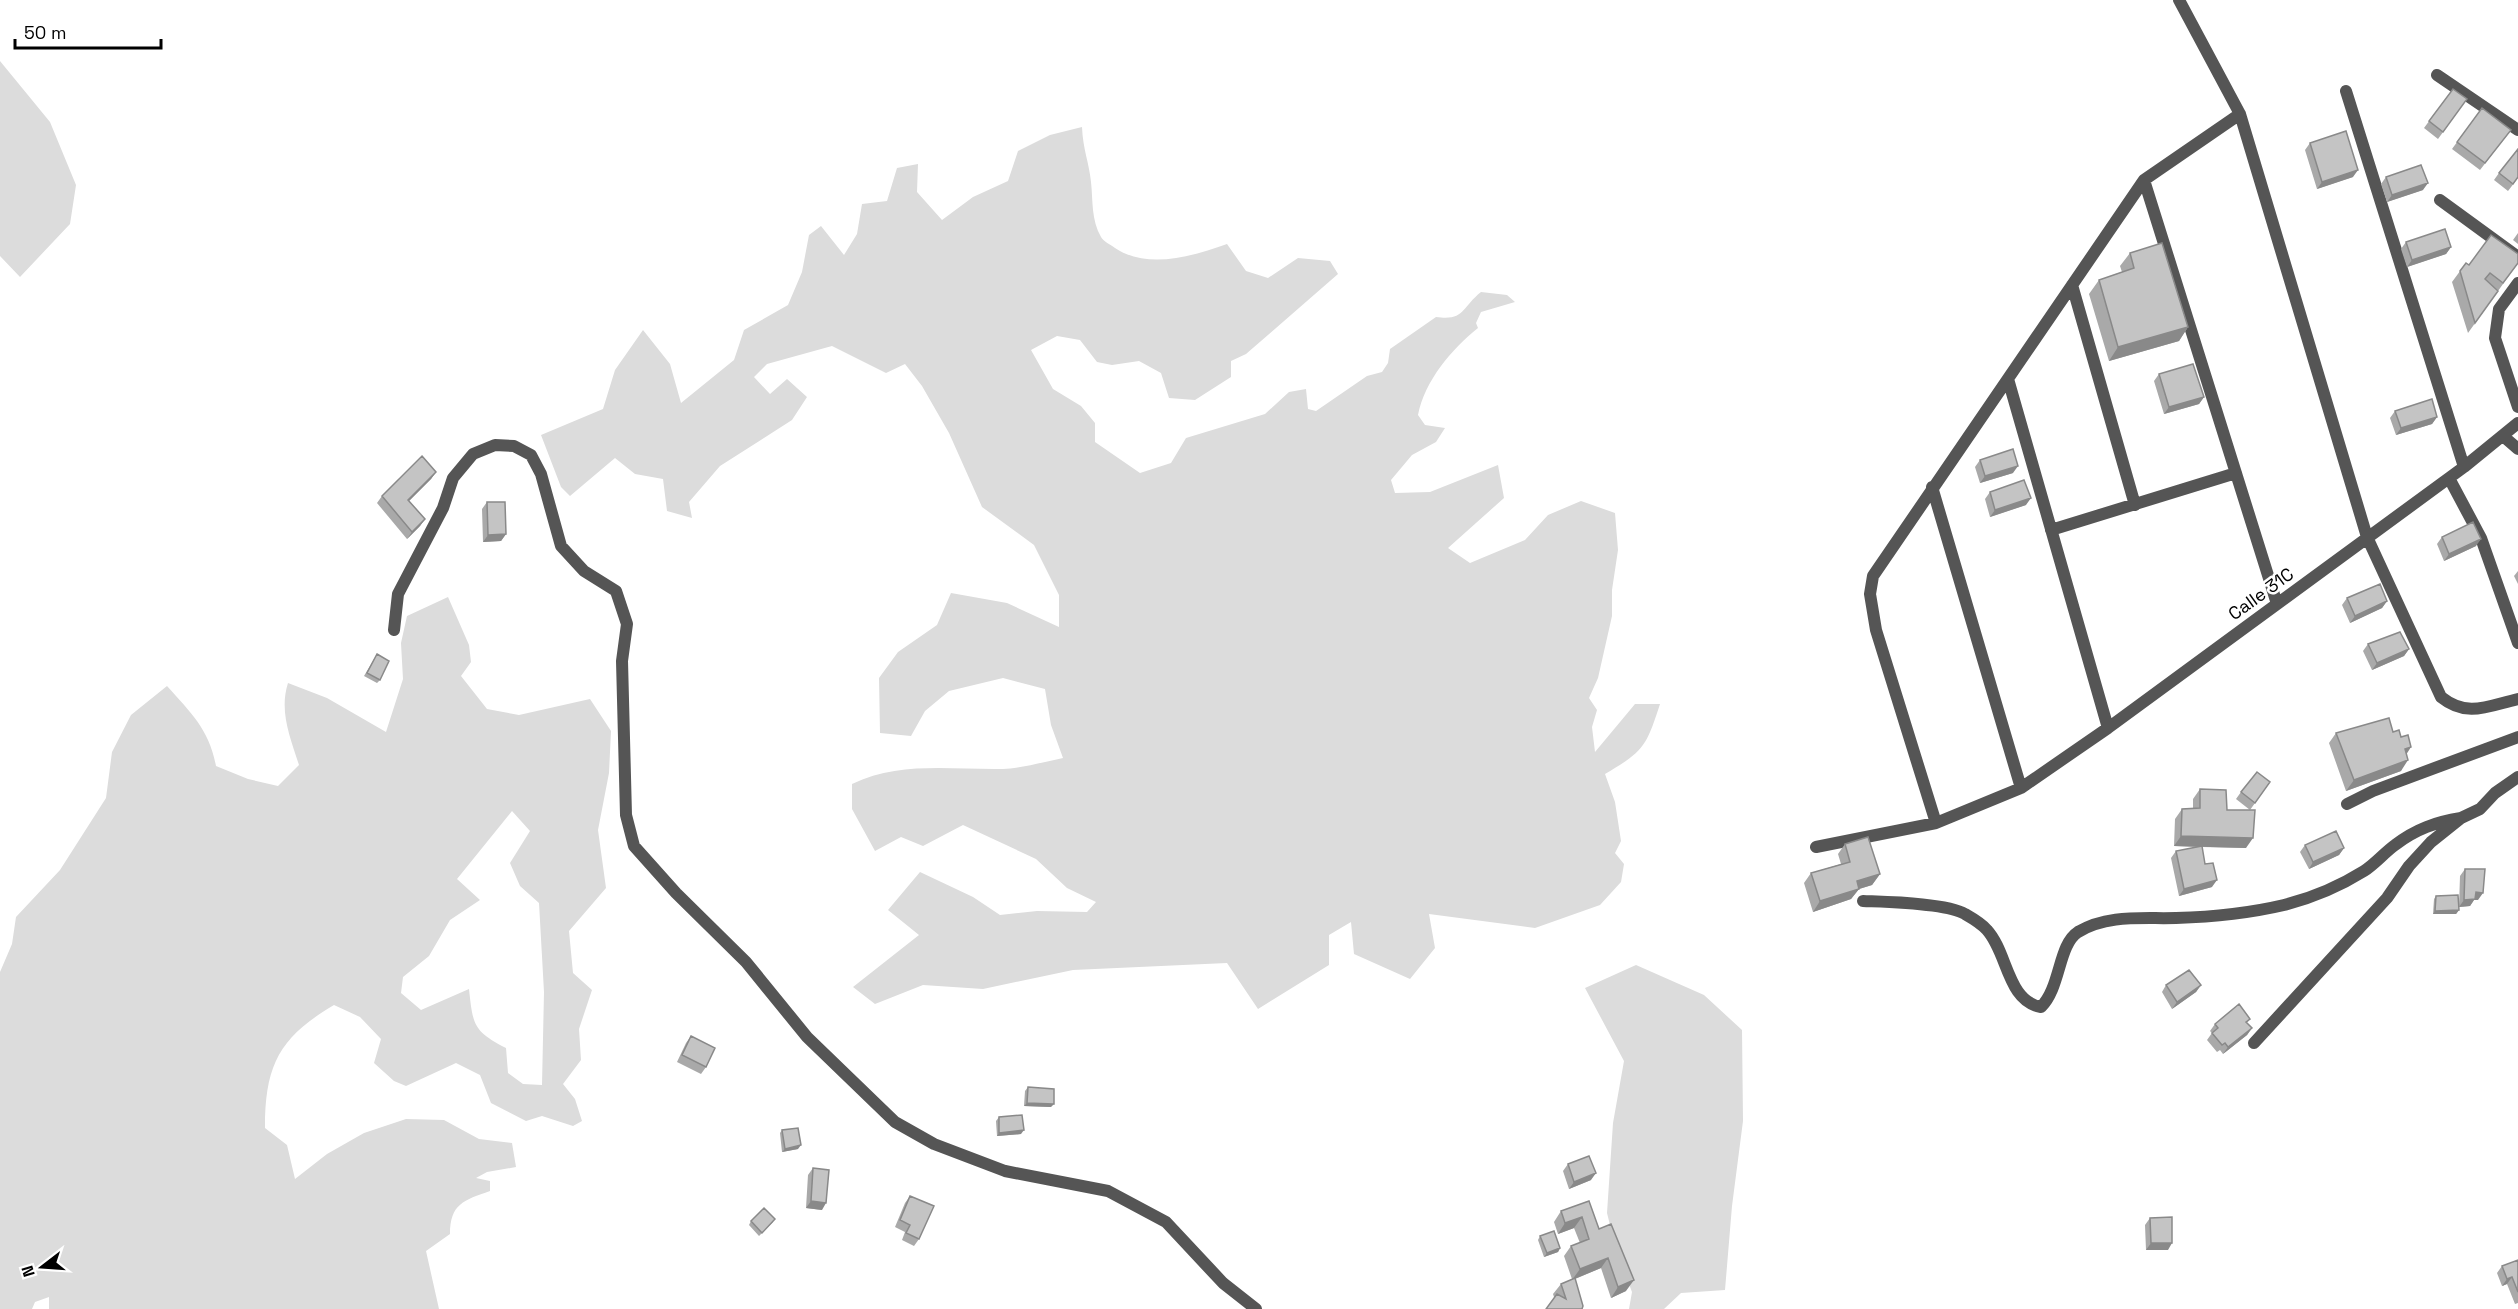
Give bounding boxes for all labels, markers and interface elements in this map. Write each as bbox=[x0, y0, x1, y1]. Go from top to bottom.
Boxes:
scale bar bbox=[15, 12, 160, 50]
text: 50 m bbox=[24, 21, 66, 44]
street label: Calle 31C bbox=[2223, 562, 2298, 625]
north arrow bbox=[12, 1237, 72, 1297]
text: N bbox=[17, 1263, 40, 1279]

